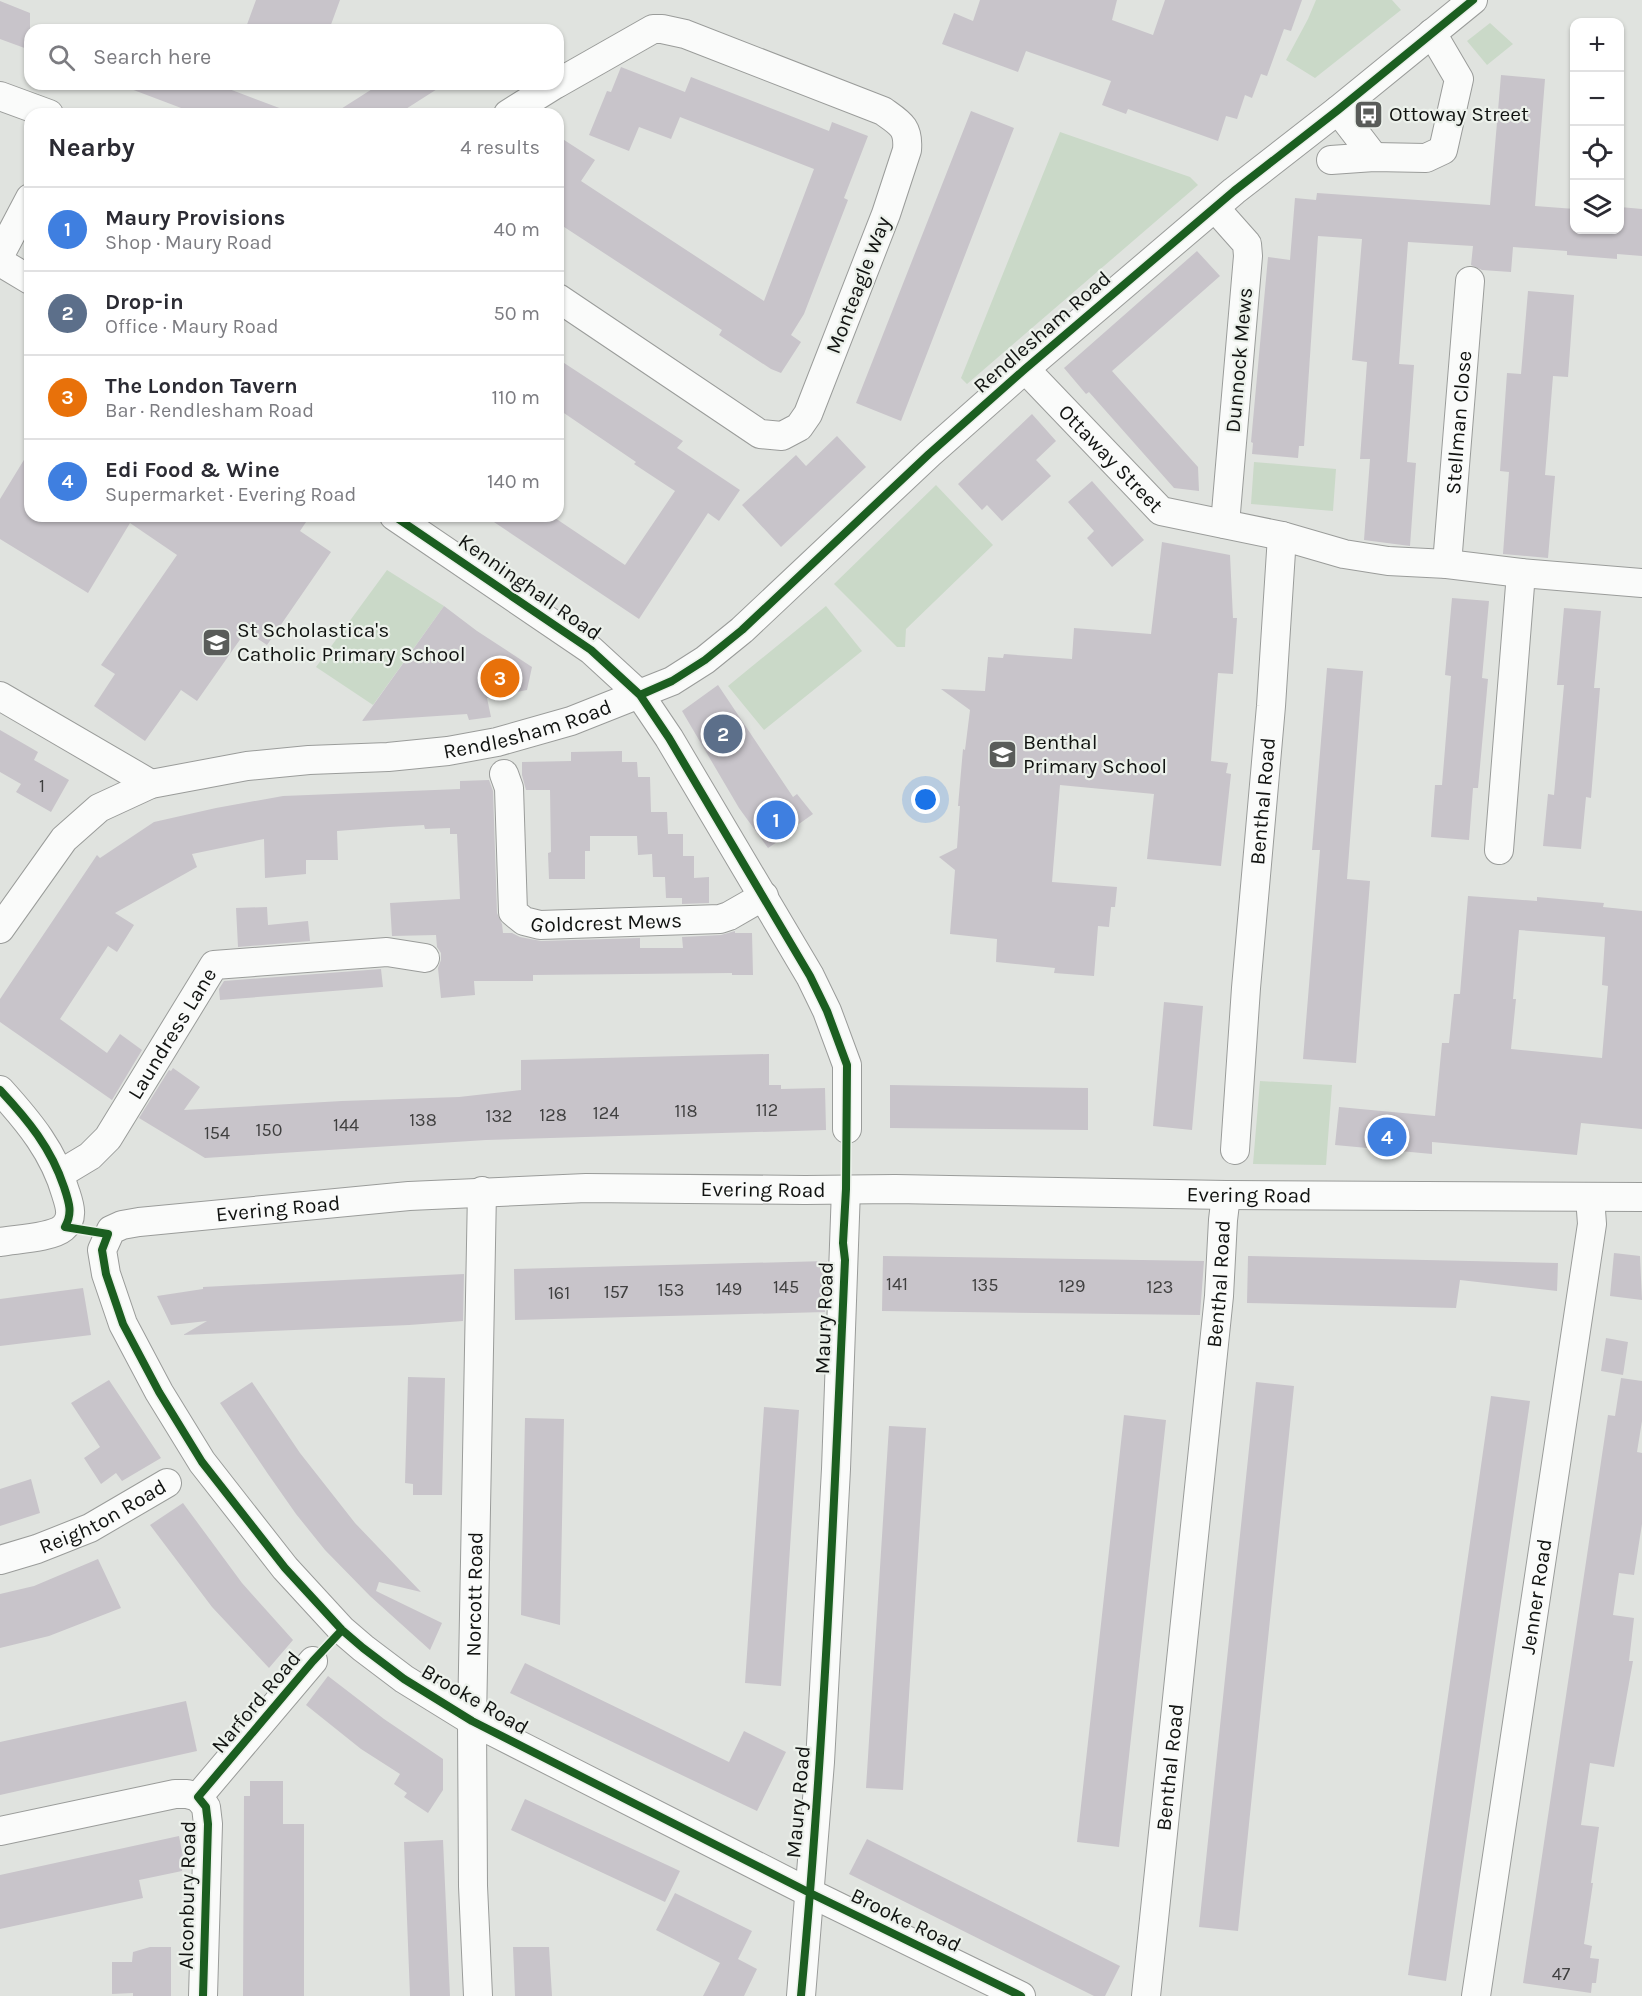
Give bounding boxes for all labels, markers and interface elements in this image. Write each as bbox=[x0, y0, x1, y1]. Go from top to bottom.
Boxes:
map controls bbox=[1570, 18, 1624, 234]
button: + bbox=[1570, 18, 1624, 72]
search box bbox=[24, 24, 564, 90]
icon: search bbox=[45, 41, 78, 74]
text: Search here bbox=[93, 44, 211, 70]
button: − bbox=[1570, 72, 1624, 126]
bus stop icon: Ottoway Street bbox=[1352, 98, 1384, 130]
place label: Ottoway Street bbox=[1389, 102, 1529, 126]
button: locate bbox=[1570, 126, 1624, 180]
text: Nearby bbox=[48, 132, 135, 163]
text: 4 results bbox=[460, 136, 540, 159]
button: layers bbox=[1570, 180, 1624, 234]
text: Maury Provisions bbox=[105, 205, 285, 231]
street label: Monteagle Way bbox=[821, 213, 895, 357]
text: 1 bbox=[64, 218, 71, 241]
text: 40 m bbox=[494, 218, 540, 241]
text: Shop · Maury Road bbox=[105, 231, 272, 254]
street label: Rendlesham Road bbox=[969, 266, 1115, 398]
street label: Dunnock Mews bbox=[1221, 286, 1257, 434]
text: Drop-in bbox=[105, 289, 184, 315]
text: 2 bbox=[61, 302, 74, 325]
text: 50 m bbox=[493, 302, 540, 325]
text: Office · Maury Road bbox=[105, 315, 279, 338]
street label: Stellman Close bbox=[1441, 350, 1476, 495]
text: The London Tavern bbox=[105, 373, 298, 399]
text: 3 bbox=[61, 386, 74, 409]
text: 110 m bbox=[491, 386, 540, 409]
text: Bar · Rendlesham Road bbox=[105, 399, 314, 422]
street label: Ottaway Street bbox=[1054, 400, 1168, 518]
text: Edi Food & Wine bbox=[105, 457, 280, 483]
text: 4 bbox=[62, 470, 73, 493]
text: 140 m bbox=[487, 470, 540, 493]
text: Supermarket · Evering Road bbox=[105, 483, 356, 506]
street label: Kenninghall Road bbox=[454, 529, 606, 645]
place label: St Scholastica's Catholic Primary School bbox=[237, 618, 466, 666]
school or university icon: St Scholastica's Catholic Primary School bbox=[200, 626, 232, 658]
pin: 3 bbox=[480, 656, 520, 700]
street label: Rendlesham Road bbox=[441, 694, 615, 764]
pin: 2 bbox=[704, 712, 742, 756]
place label: Benthal Primary School bbox=[1023, 730, 1167, 778]
street label: Benthal Road bbox=[1245, 736, 1280, 866]
school or university icon: Benthal Primary School bbox=[986, 738, 1018, 770]
house number: 1 bbox=[39, 775, 45, 797]
your location bbox=[911, 785, 940, 814]
pin: 1 bbox=[756, 798, 796, 842]
street label: Goldcrest Mews bbox=[528, 908, 682, 938]
street label: Laundress Lane bbox=[123, 963, 221, 1104]
house number: 112 bbox=[756, 1099, 778, 1121]
house number: 118 bbox=[675, 1100, 697, 1122]
house number: 124 bbox=[593, 1102, 619, 1124]
house number: 128 bbox=[539, 1104, 567, 1126]
house number: 132 bbox=[485, 1105, 513, 1127]
house number: 138 bbox=[409, 1109, 437, 1131]
house number: 144 bbox=[333, 1114, 359, 1136]
pin: 4 bbox=[1368, 1114, 1406, 1160]
house number: 150 bbox=[256, 1119, 282, 1141]
house number: 154 bbox=[204, 1122, 230, 1144]
street label: Evering Road bbox=[701, 1177, 826, 1202]
street label: Evering Road bbox=[1186, 1182, 1312, 1207]
street label: Evering Road bbox=[215, 1191, 341, 1227]
street label: Benthal Road bbox=[1202, 1219, 1235, 1349]
street label: Maury Road bbox=[810, 1261, 838, 1375]
house number: 141 bbox=[886, 1273, 908, 1295]
house number: 135 bbox=[972, 1274, 998, 1296]
house number: 129 bbox=[1059, 1275, 1085, 1297]
house number: 145 bbox=[773, 1276, 799, 1298]
house number: 123 bbox=[1146, 1276, 1174, 1298]
house number: 149 bbox=[716, 1278, 742, 1300]
house number: 153 bbox=[658, 1279, 684, 1301]
house number: 157 bbox=[604, 1281, 629, 1303]
house number: 161 bbox=[548, 1282, 570, 1304]
street label: Reighton Road bbox=[36, 1474, 171, 1559]
street label: Norcott Road bbox=[461, 1531, 488, 1657]
street label: Jenner Road bbox=[1516, 1537, 1557, 1656]
street label: Narford Road bbox=[206, 1646, 306, 1758]
street label: Brooke Road bbox=[417, 1659, 533, 1739]
street label: Benthal Road bbox=[1151, 1702, 1188, 1832]
street label: Maury Road bbox=[781, 1745, 815, 1859]
street label: Alconbury Road bbox=[174, 1820, 200, 1970]
street label: Brooke Road bbox=[847, 1883, 965, 1957]
house number: 47 bbox=[1552, 1963, 1571, 1985]

